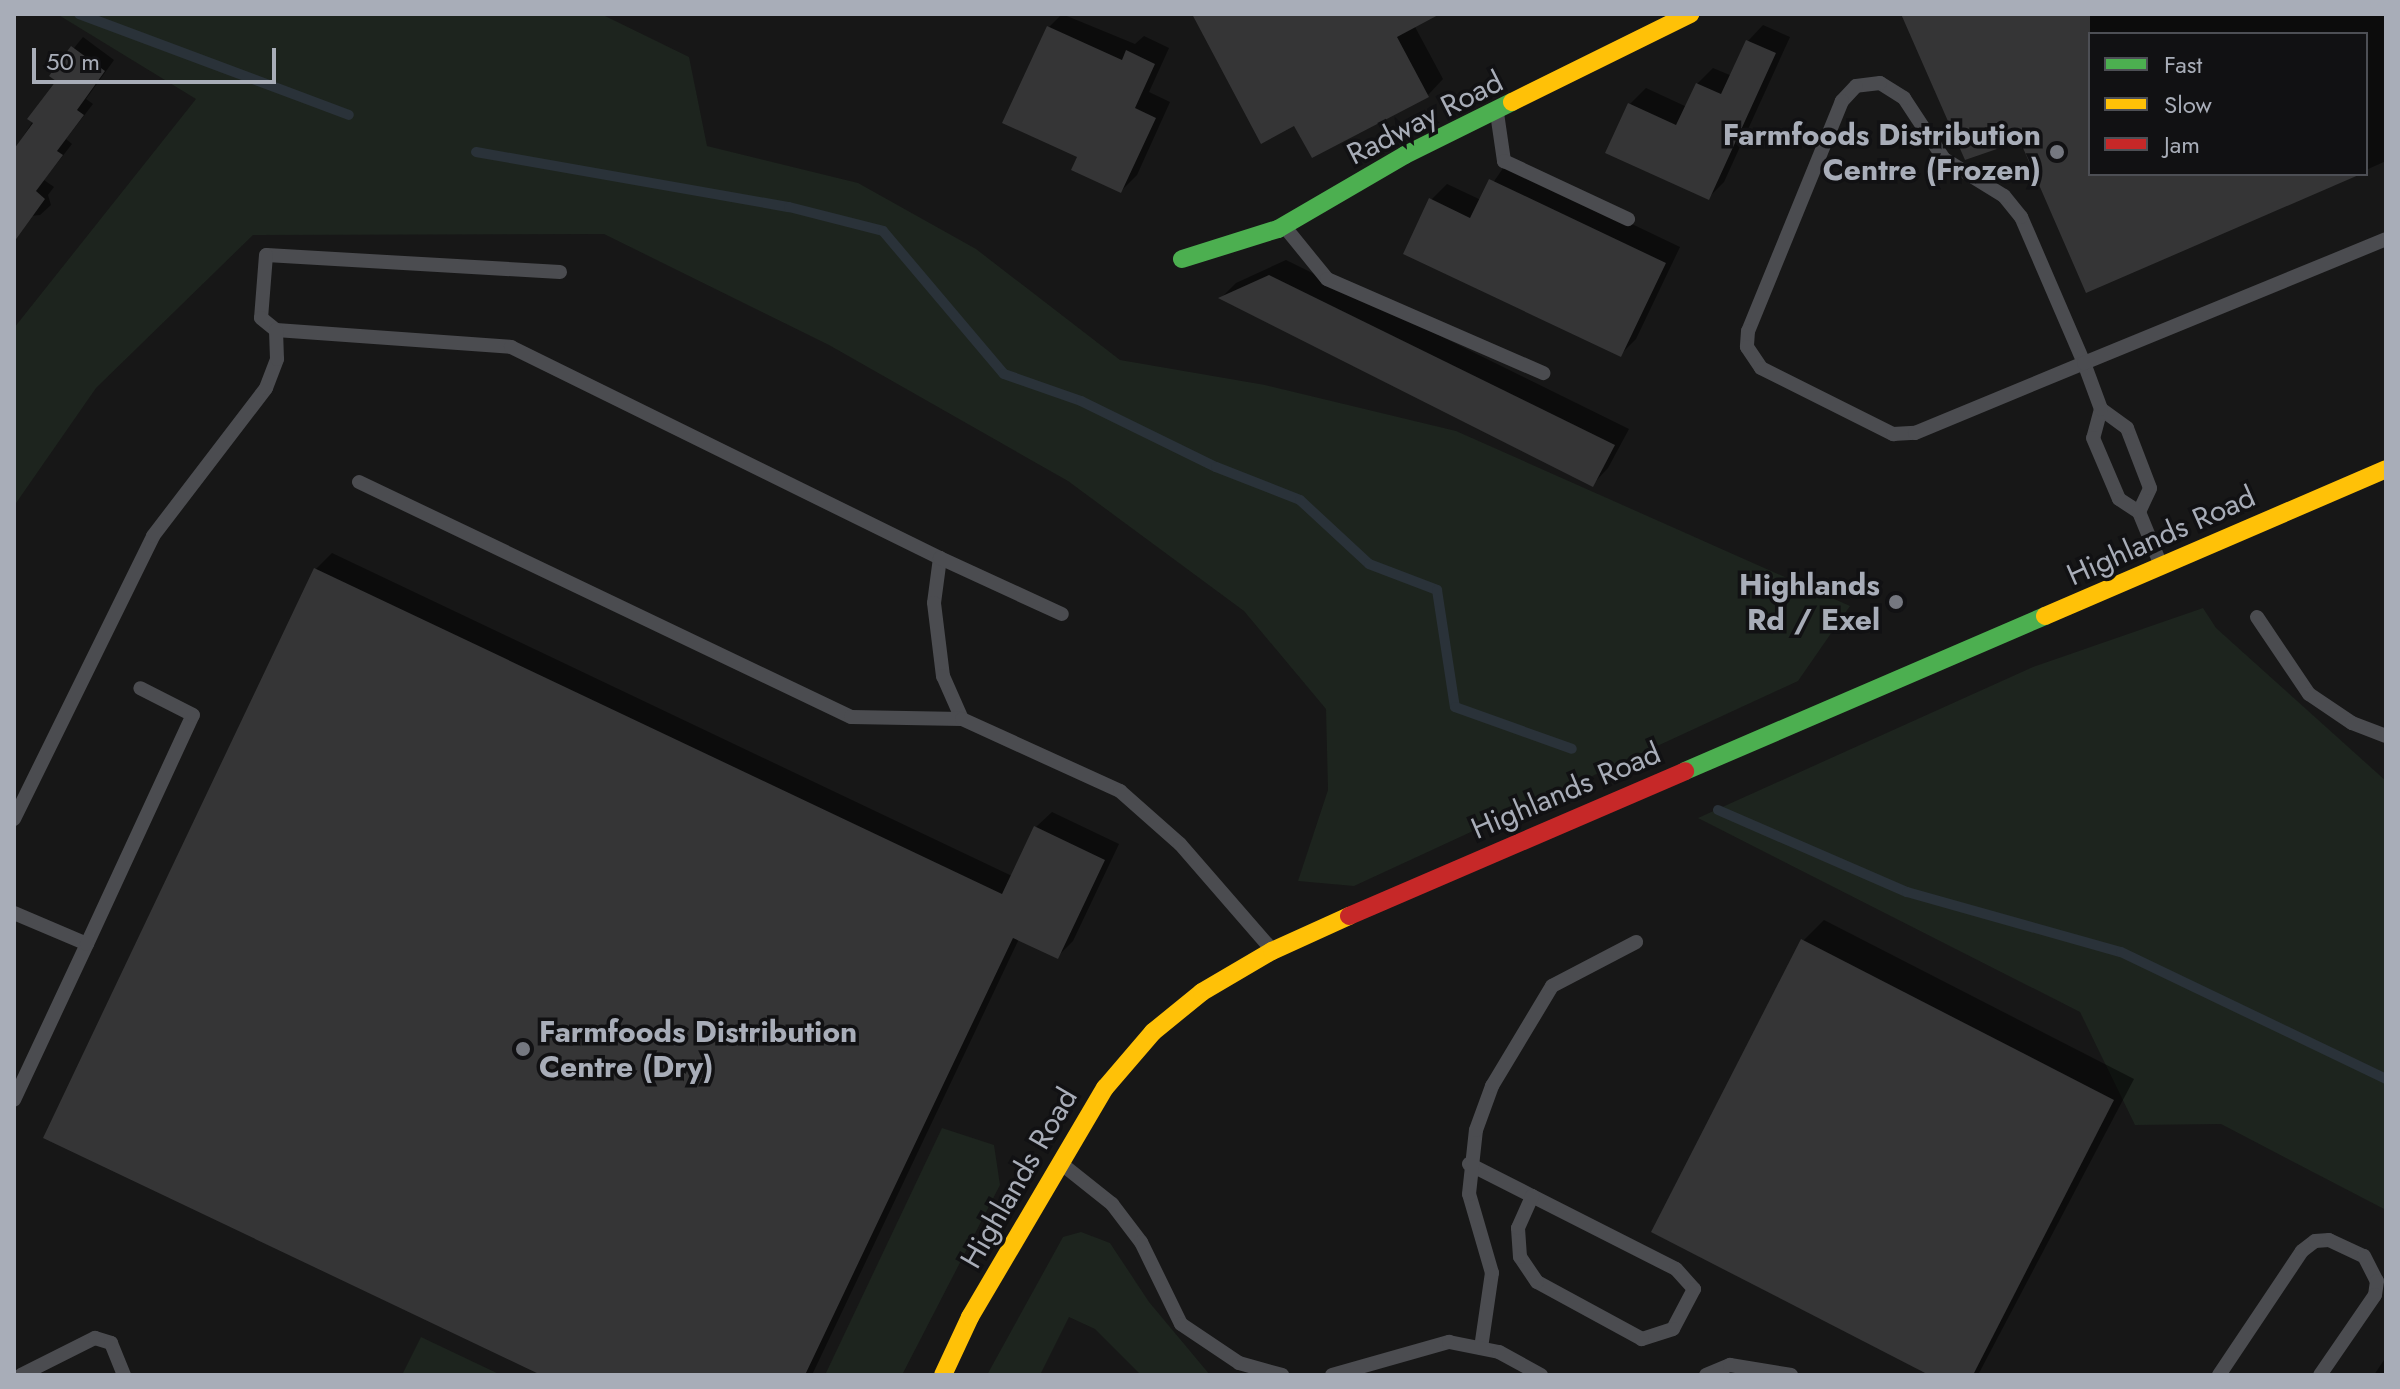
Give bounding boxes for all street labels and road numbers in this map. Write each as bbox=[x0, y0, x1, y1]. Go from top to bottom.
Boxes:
street label: Radway Road bbox=[1341, 63, 1509, 173]
street label: Highlands Road bbox=[2061, 478, 2261, 594]
street label: Highlands Road bbox=[1466, 735, 1666, 847]
street label: Highlands Road bbox=[953, 1081, 1085, 1275]

